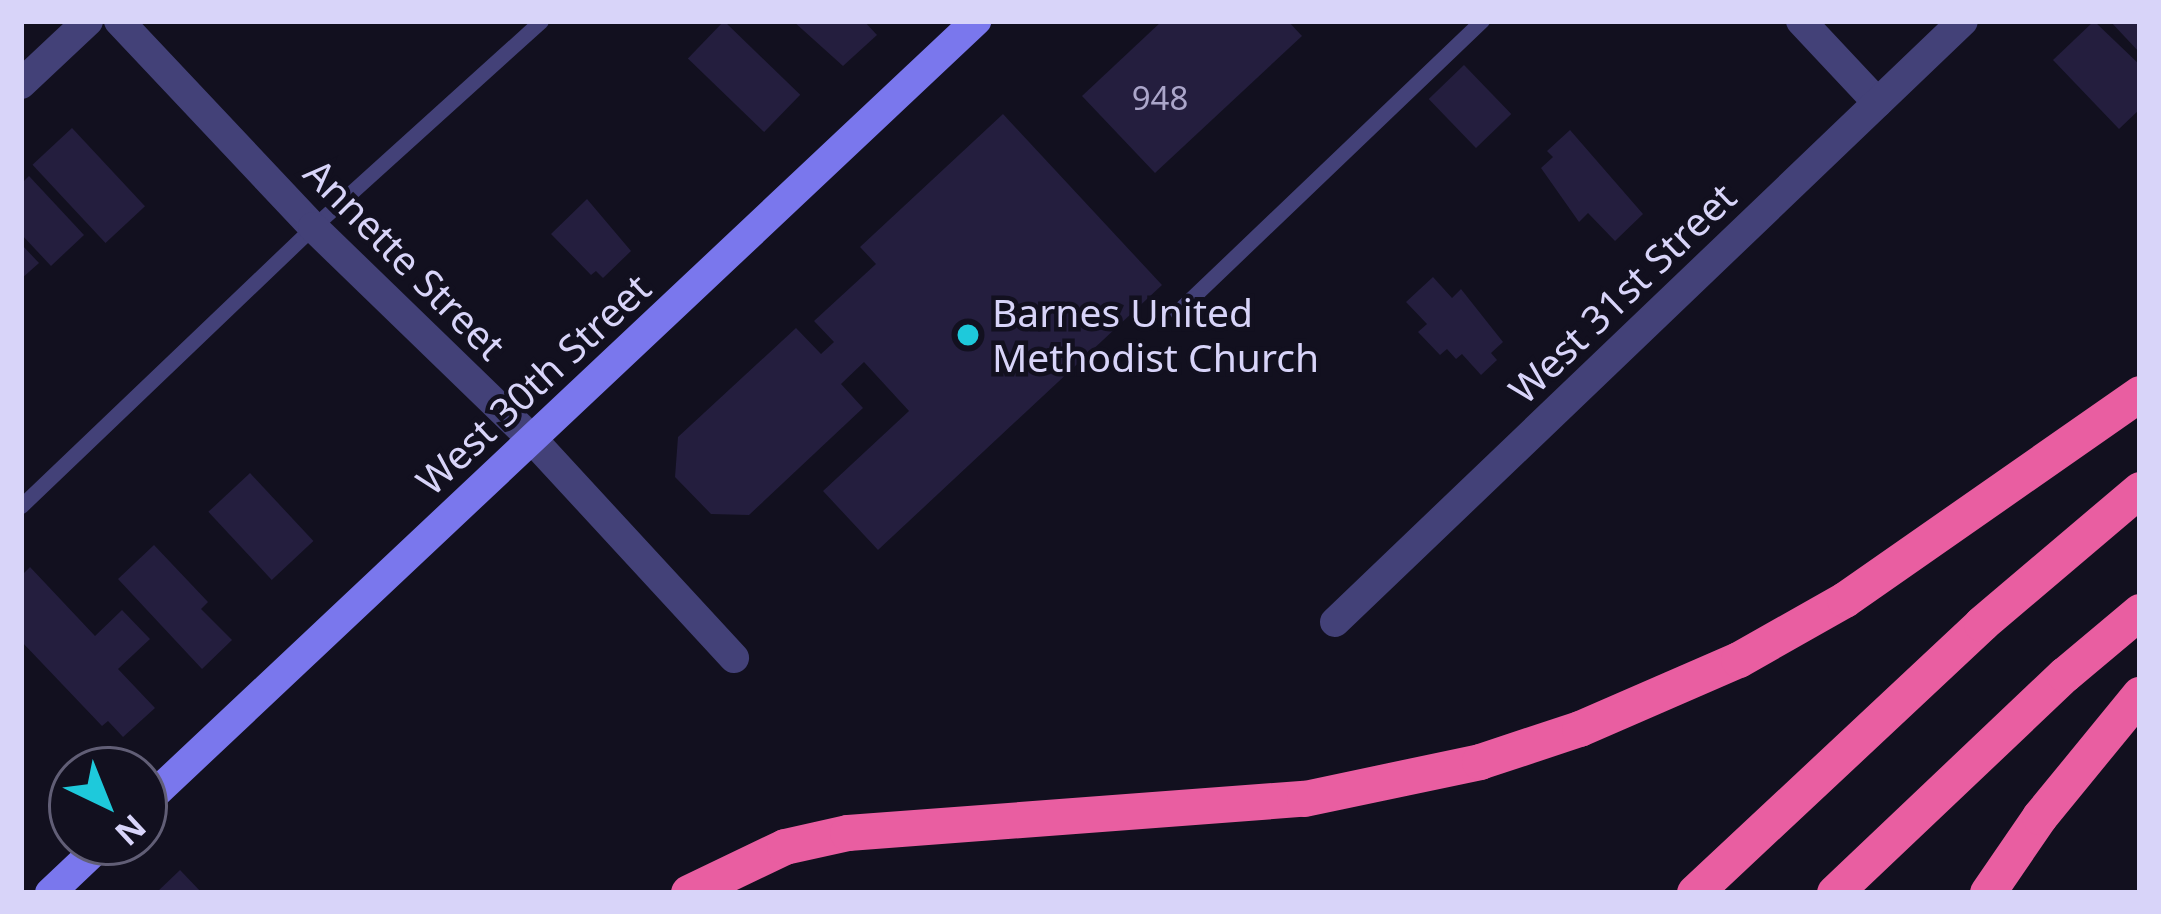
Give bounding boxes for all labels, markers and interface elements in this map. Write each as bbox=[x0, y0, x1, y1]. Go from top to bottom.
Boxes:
house number: 948 bbox=[1132, 78, 1188, 118]
street label: Annette Street bbox=[295, 149, 515, 369]
street label: West 31st Street bbox=[1499, 173, 1745, 413]
street label: West 30th Street bbox=[407, 264, 659, 504]
place label: Barnes United Methodist Church bbox=[992, 290, 1319, 381]
marker: Barnes United Methodist Church bbox=[955, 322, 981, 348]
north arrow bbox=[48, 746, 168, 866]
text: N bbox=[106, 805, 156, 856]

